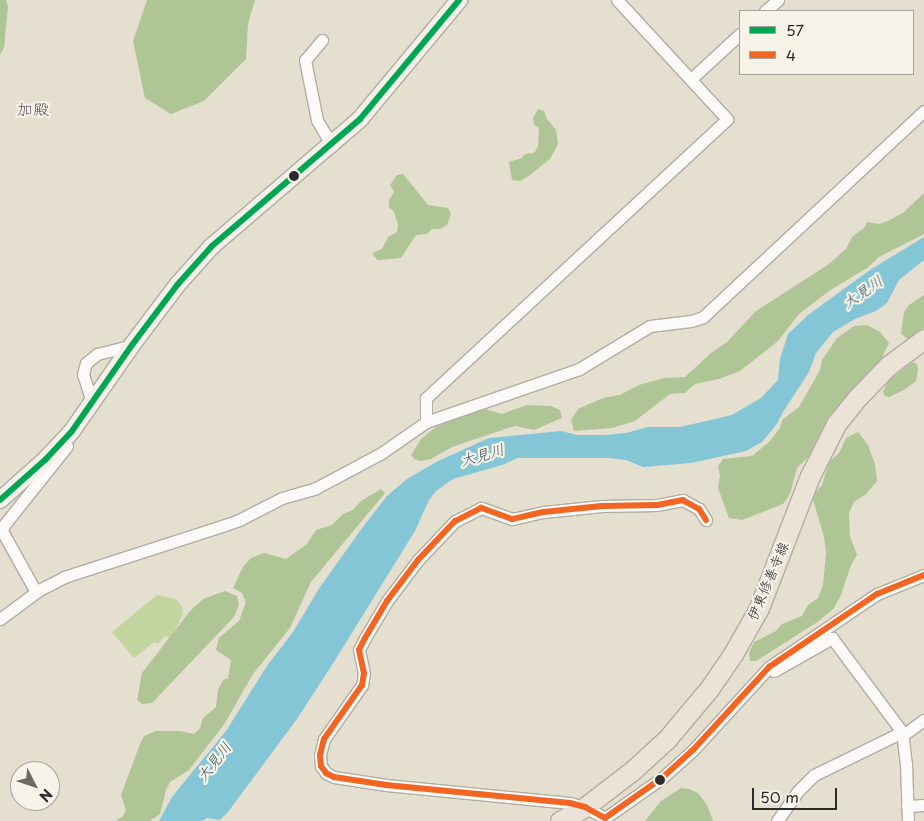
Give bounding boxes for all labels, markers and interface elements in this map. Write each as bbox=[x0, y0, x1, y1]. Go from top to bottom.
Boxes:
legend bbox=[739, 10, 914, 75]
text: 57 bbox=[786, 18, 804, 41]
text: 4 bbox=[786, 43, 796, 66]
district label: 加殿 bbox=[17, 98, 49, 118]
unlabelled marker bbox=[289, 171, 299, 181]
water label: 大見川 bbox=[838, 271, 886, 311]
water label: 大見川 bbox=[458, 439, 506, 469]
street label: 伊東修善寺線 bbox=[744, 539, 792, 623]
water label: 大見川 bbox=[192, 738, 234, 784]
north arrow bbox=[10, 761, 60, 811]
unlabelled marker bbox=[655, 775, 665, 785]
scale bar bbox=[754, 778, 839, 810]
text: N bbox=[34, 784, 58, 807]
text: 50 m bbox=[760, 785, 799, 808]

